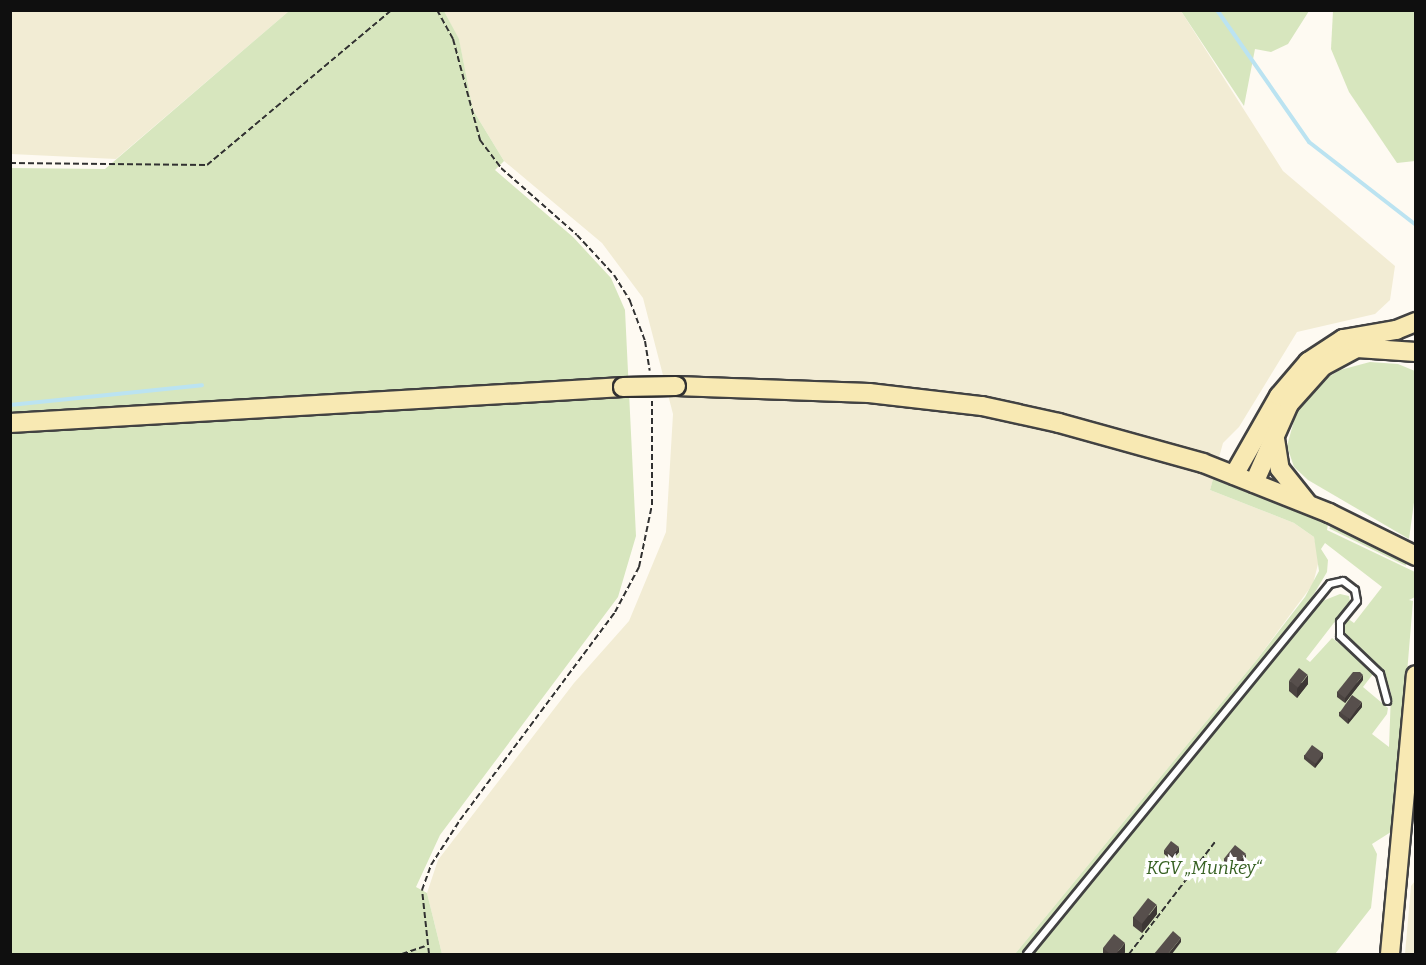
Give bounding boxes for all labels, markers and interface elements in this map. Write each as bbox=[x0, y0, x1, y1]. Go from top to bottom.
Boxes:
park label: KGV „Munkey“ bbox=[1146, 857, 1262, 879]

